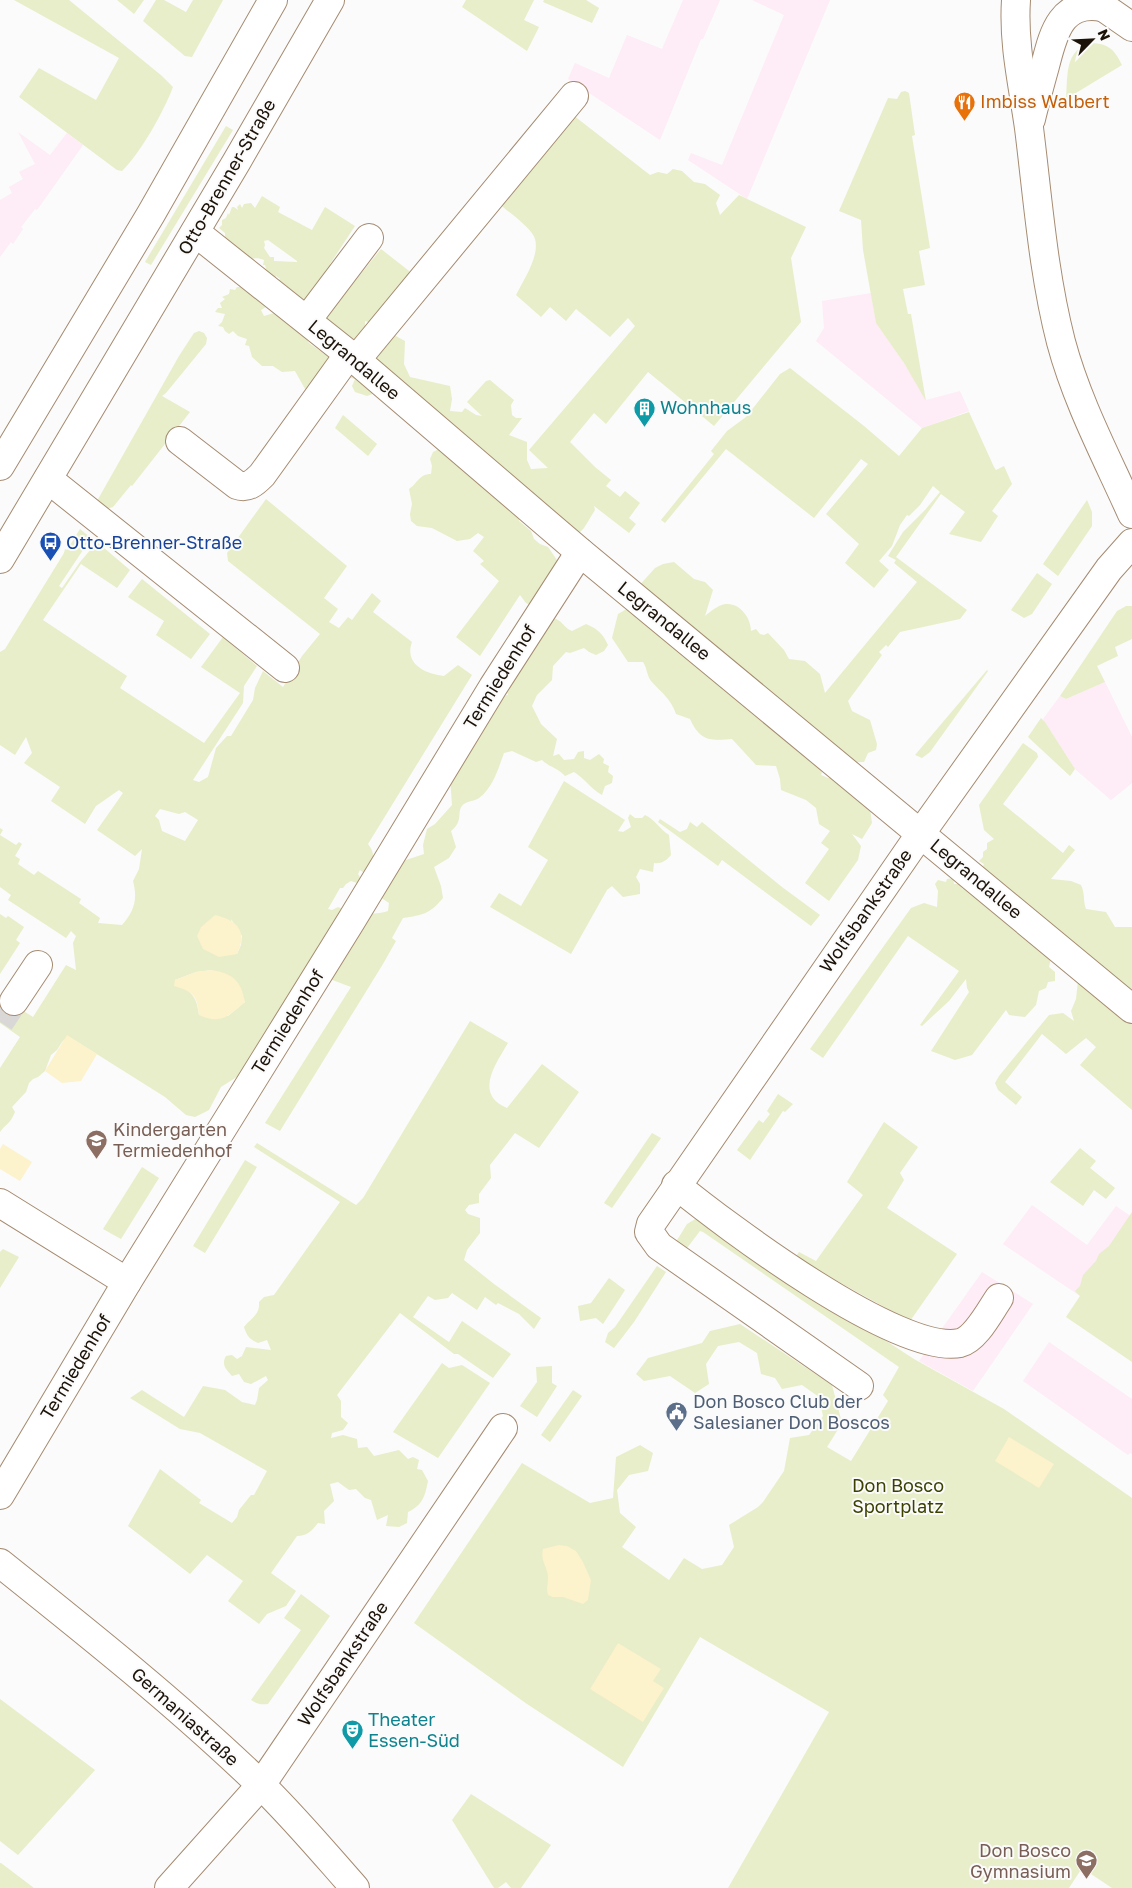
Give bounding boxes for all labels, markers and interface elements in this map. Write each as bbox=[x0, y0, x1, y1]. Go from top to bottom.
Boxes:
north arrow bbox=[1067, 15, 1117, 65]
text: N bbox=[1094, 26, 1114, 43]
restaurant icon: Imbiss Walbert bbox=[952, 90, 976, 121]
place label: Imbiss Walbert bbox=[980, 90, 1110, 112]
street label: Otto-Brenner-Straße bbox=[173, 95, 280, 258]
street label: Legrandallee bbox=[304, 314, 405, 404]
building icon: Wohnhaus bbox=[632, 396, 656, 427]
place label: Wohnhaus bbox=[660, 396, 751, 418]
bus stop icon: Otto-Brenner-Straße bbox=[38, 531, 62, 562]
place label: Otto-Brenner-Straße bbox=[66, 531, 242, 553]
street label: Legrandallee bbox=[614, 576, 716, 664]
street label: Termiedenhof bbox=[458, 620, 540, 733]
street label: Legrandallee bbox=[926, 833, 1027, 923]
street label: Wolfsbankstraße bbox=[814, 844, 916, 977]
street label: Termiedenhof bbox=[246, 965, 328, 1078]
place label: Kindergarten Termiedenhof bbox=[113, 1118, 232, 1161]
school or university icon: Kindergarten Termiedenhof bbox=[85, 1128, 109, 1159]
street label: Termiedenhof bbox=[35, 1309, 115, 1423]
place label: Don Bosco Club der Salesianer Don Boscos bbox=[693, 1390, 890, 1433]
public building icon: Don Bosco Club der Salesianer Don Boscos bbox=[665, 1400, 689, 1431]
park label: Don Bosco Sportplatz bbox=[852, 1474, 944, 1517]
street label: Wolfsbankstraße bbox=[292, 1597, 392, 1730]
street label: Germaniastraße bbox=[127, 1662, 244, 1770]
place label: Theater Essen-Süd bbox=[368, 1708, 460, 1751]
theatre icon: Theater Essen-Süd bbox=[340, 1718, 364, 1749]
place label: Don Bosco Gymnasium bbox=[970, 1839, 1071, 1882]
school or university icon: Don Bosco Gymnasium bbox=[1075, 1849, 1099, 1880]

